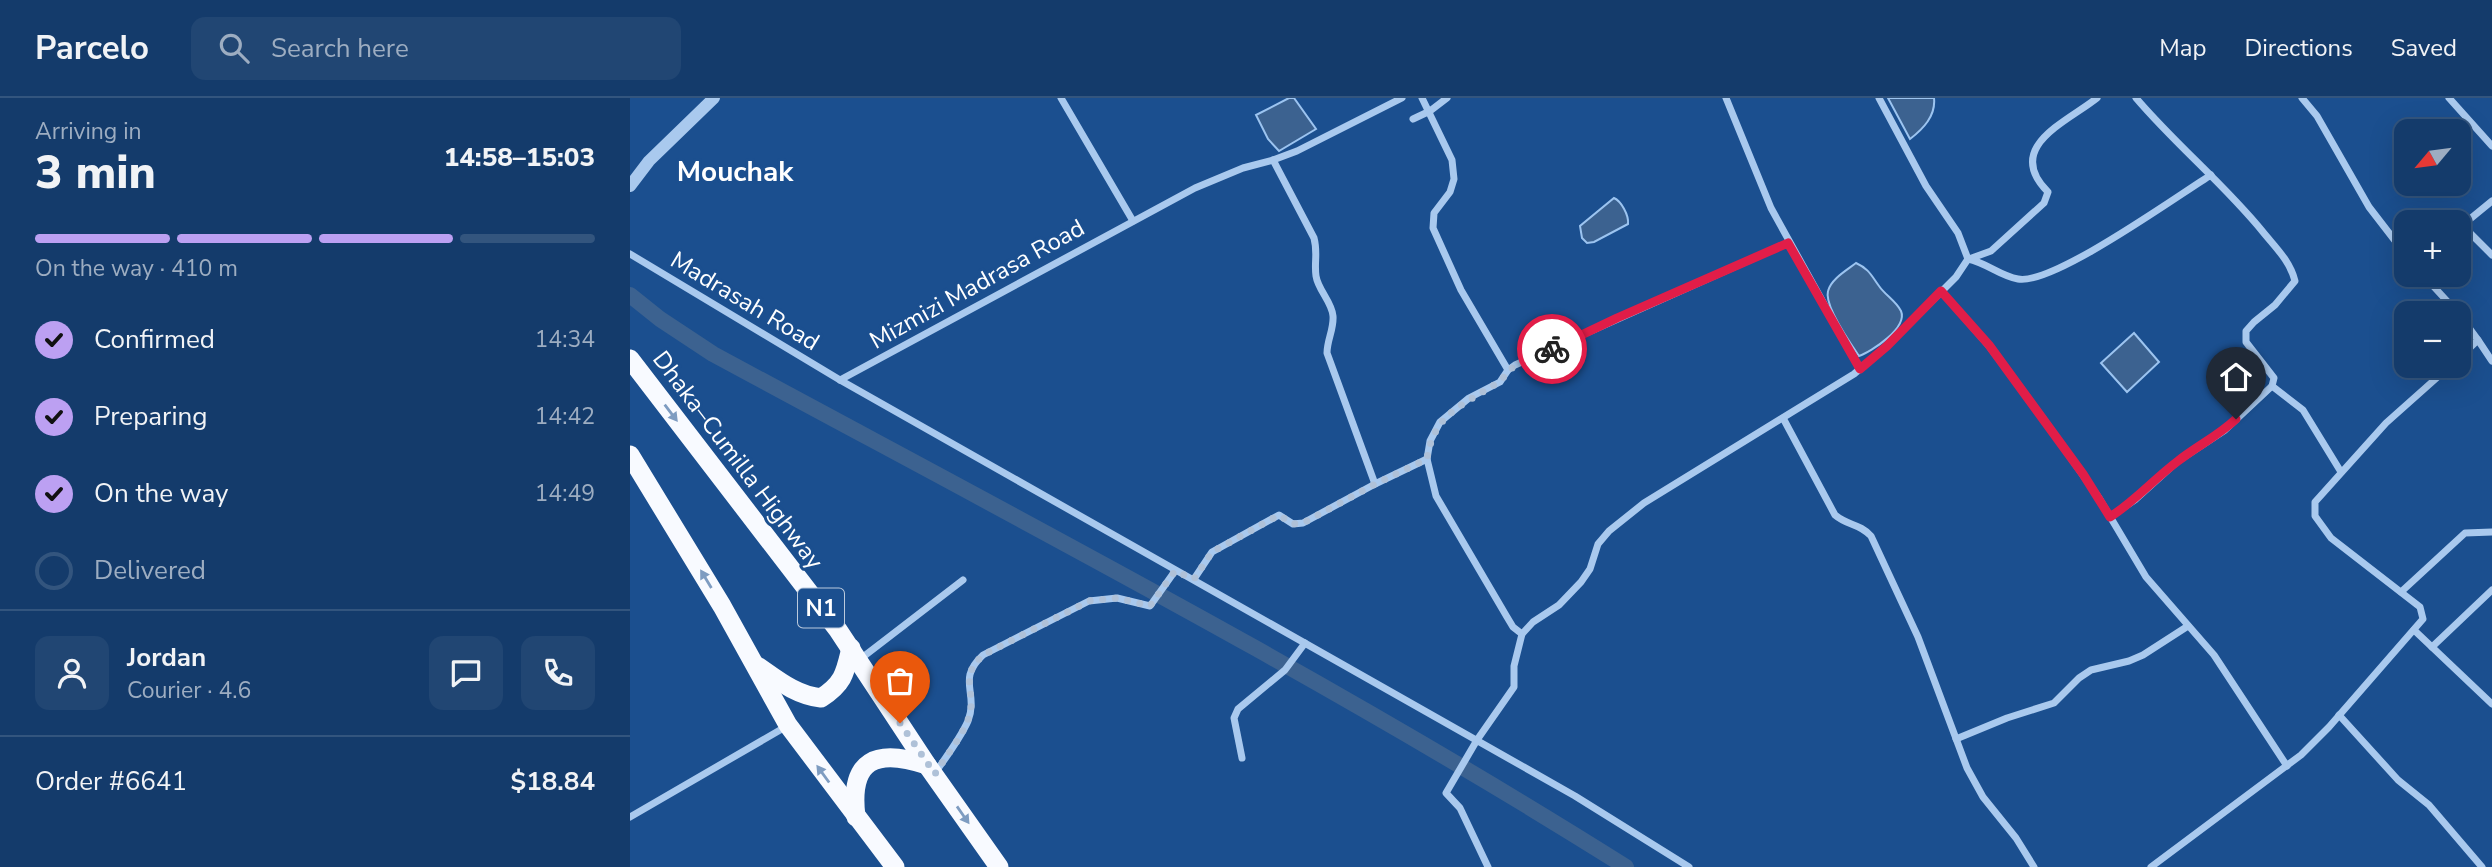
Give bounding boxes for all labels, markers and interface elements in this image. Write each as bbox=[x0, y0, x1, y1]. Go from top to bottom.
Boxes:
search box bbox=[191, 17, 681, 80]
text: Parcelo bbox=[35, 26, 149, 71]
icon: search bbox=[215, 29, 253, 67]
text: Search here bbox=[271, 31, 409, 66]
text: Map bbox=[2159, 32, 2206, 64]
text: Directions bbox=[2244, 32, 2353, 64]
text: Saved bbox=[2391, 32, 2457, 64]
text: Arriving in bbox=[35, 116, 142, 147]
north arrow bbox=[2394, 119, 2471, 196]
map controls bbox=[2394, 119, 2471, 378]
text: 14:58–15:03 bbox=[444, 140, 595, 175]
text: 3 min bbox=[35, 141, 156, 204]
district label: Mouchak bbox=[677, 153, 794, 191]
button: + bbox=[2394, 210, 2471, 287]
street label: Mizmizi Madrasa Road bbox=[864, 212, 1090, 356]
street label: Madrasah Road bbox=[665, 244, 825, 358]
text: On the way · 410 m bbox=[35, 253, 238, 284]
button: − bbox=[2394, 301, 2471, 378]
courier bbox=[1517, 314, 1587, 384]
icon: check bbox=[35, 321, 73, 359]
text: Confirmed bbox=[94, 322, 215, 357]
text: 14:34 bbox=[535, 324, 595, 355]
icon: bike bbox=[1533, 330, 1571, 368]
street label: Dhaka–Cumilla Highway bbox=[645, 344, 831, 576]
pin bbox=[2206, 347, 2266, 419]
icon: home bbox=[2217, 358, 2255, 396]
icon: check bbox=[35, 398, 73, 436]
text: Preparing bbox=[94, 399, 207, 434]
text: 14:42 bbox=[535, 401, 595, 432]
one-way arrow bbox=[664, 404, 678, 422]
icon: check bbox=[35, 475, 73, 513]
text: On the way bbox=[94, 476, 228, 511]
text: 14:49 bbox=[535, 478, 595, 509]
text: Delivered bbox=[94, 553, 206, 588]
one-way arrow bbox=[699, 570, 712, 589]
road number: N1 bbox=[798, 588, 844, 628]
button: person bbox=[35, 636, 109, 710]
button: chat bbox=[429, 636, 503, 710]
button: phone bbox=[521, 636, 595, 710]
text: Jordan bbox=[127, 640, 206, 675]
pin bbox=[870, 651, 930, 723]
icon: bag bbox=[881, 662, 919, 700]
text: Courier · 4.6 bbox=[127, 675, 251, 706]
text: Order #6641 bbox=[35, 764, 187, 799]
text: $18.84 bbox=[511, 764, 595, 799]
one-way arrow bbox=[817, 765, 831, 783]
one-way arrow bbox=[956, 806, 970, 824]

